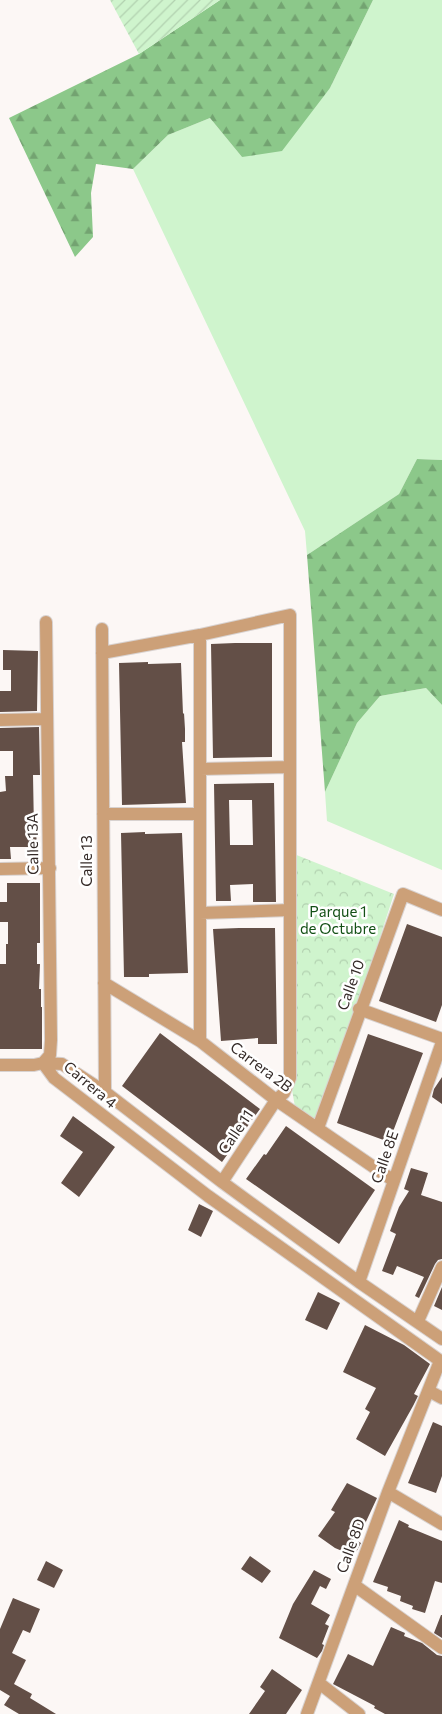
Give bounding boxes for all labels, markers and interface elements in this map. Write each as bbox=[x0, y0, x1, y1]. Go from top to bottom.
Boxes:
street label: Calle 13A bbox=[22, 813, 42, 875]
street label: Calle 13 bbox=[77, 835, 95, 887]
park label: Parque 1 de Octubre bbox=[300, 902, 376, 937]
street label: Calle 10 bbox=[333, 957, 368, 1013]
street label: Carrera 2B bbox=[227, 1037, 296, 1095]
street label: Carrera 4 bbox=[61, 1057, 121, 1111]
street label: Calle 11 bbox=[214, 1106, 256, 1157]
street label: Calle 8E bbox=[367, 1128, 401, 1185]
street label: Calle 8D bbox=[332, 1516, 368, 1575]

